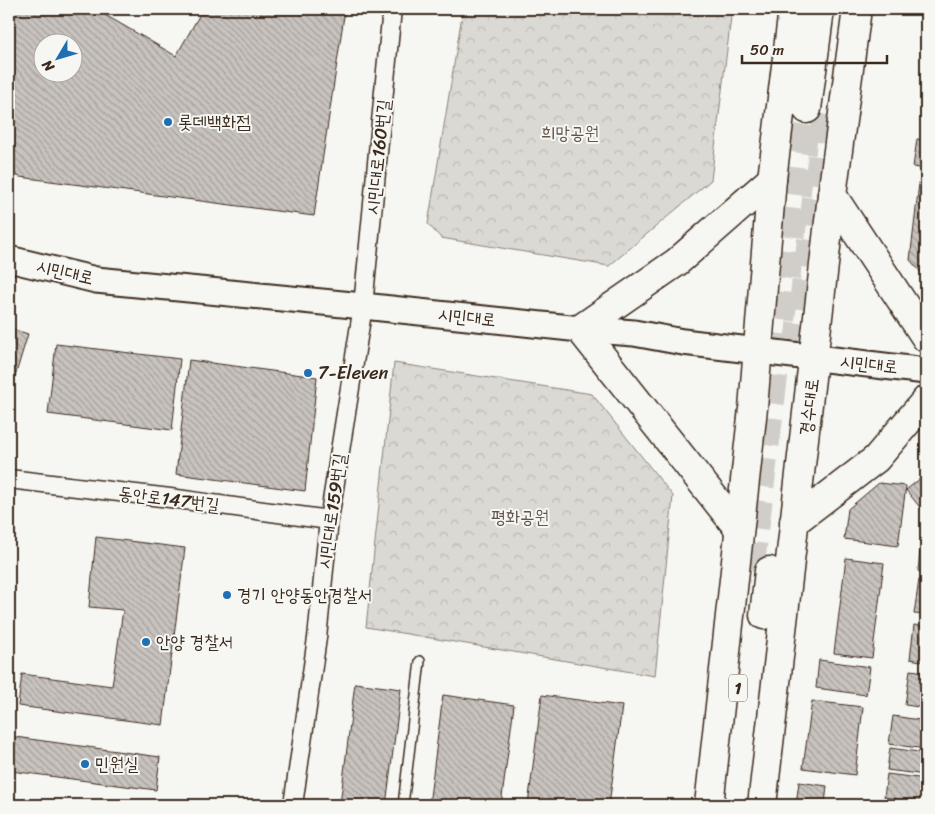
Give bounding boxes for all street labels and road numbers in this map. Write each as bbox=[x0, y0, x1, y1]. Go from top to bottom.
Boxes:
street label: 시민대로160번길 bbox=[356, 97, 400, 216]
street label: 시민대로 bbox=[33, 250, 97, 294]
street label: 시민대로 bbox=[437, 298, 497, 336]
street label: 시민대로 bbox=[839, 345, 899, 383]
street label: 경수대로 bbox=[790, 376, 828, 438]
street label: 시민대로159번길 bbox=[308, 450, 356, 571]
street label: 동안로147번길 bbox=[117, 477, 222, 521]
road number: 1 bbox=[729, 674, 747, 701]

